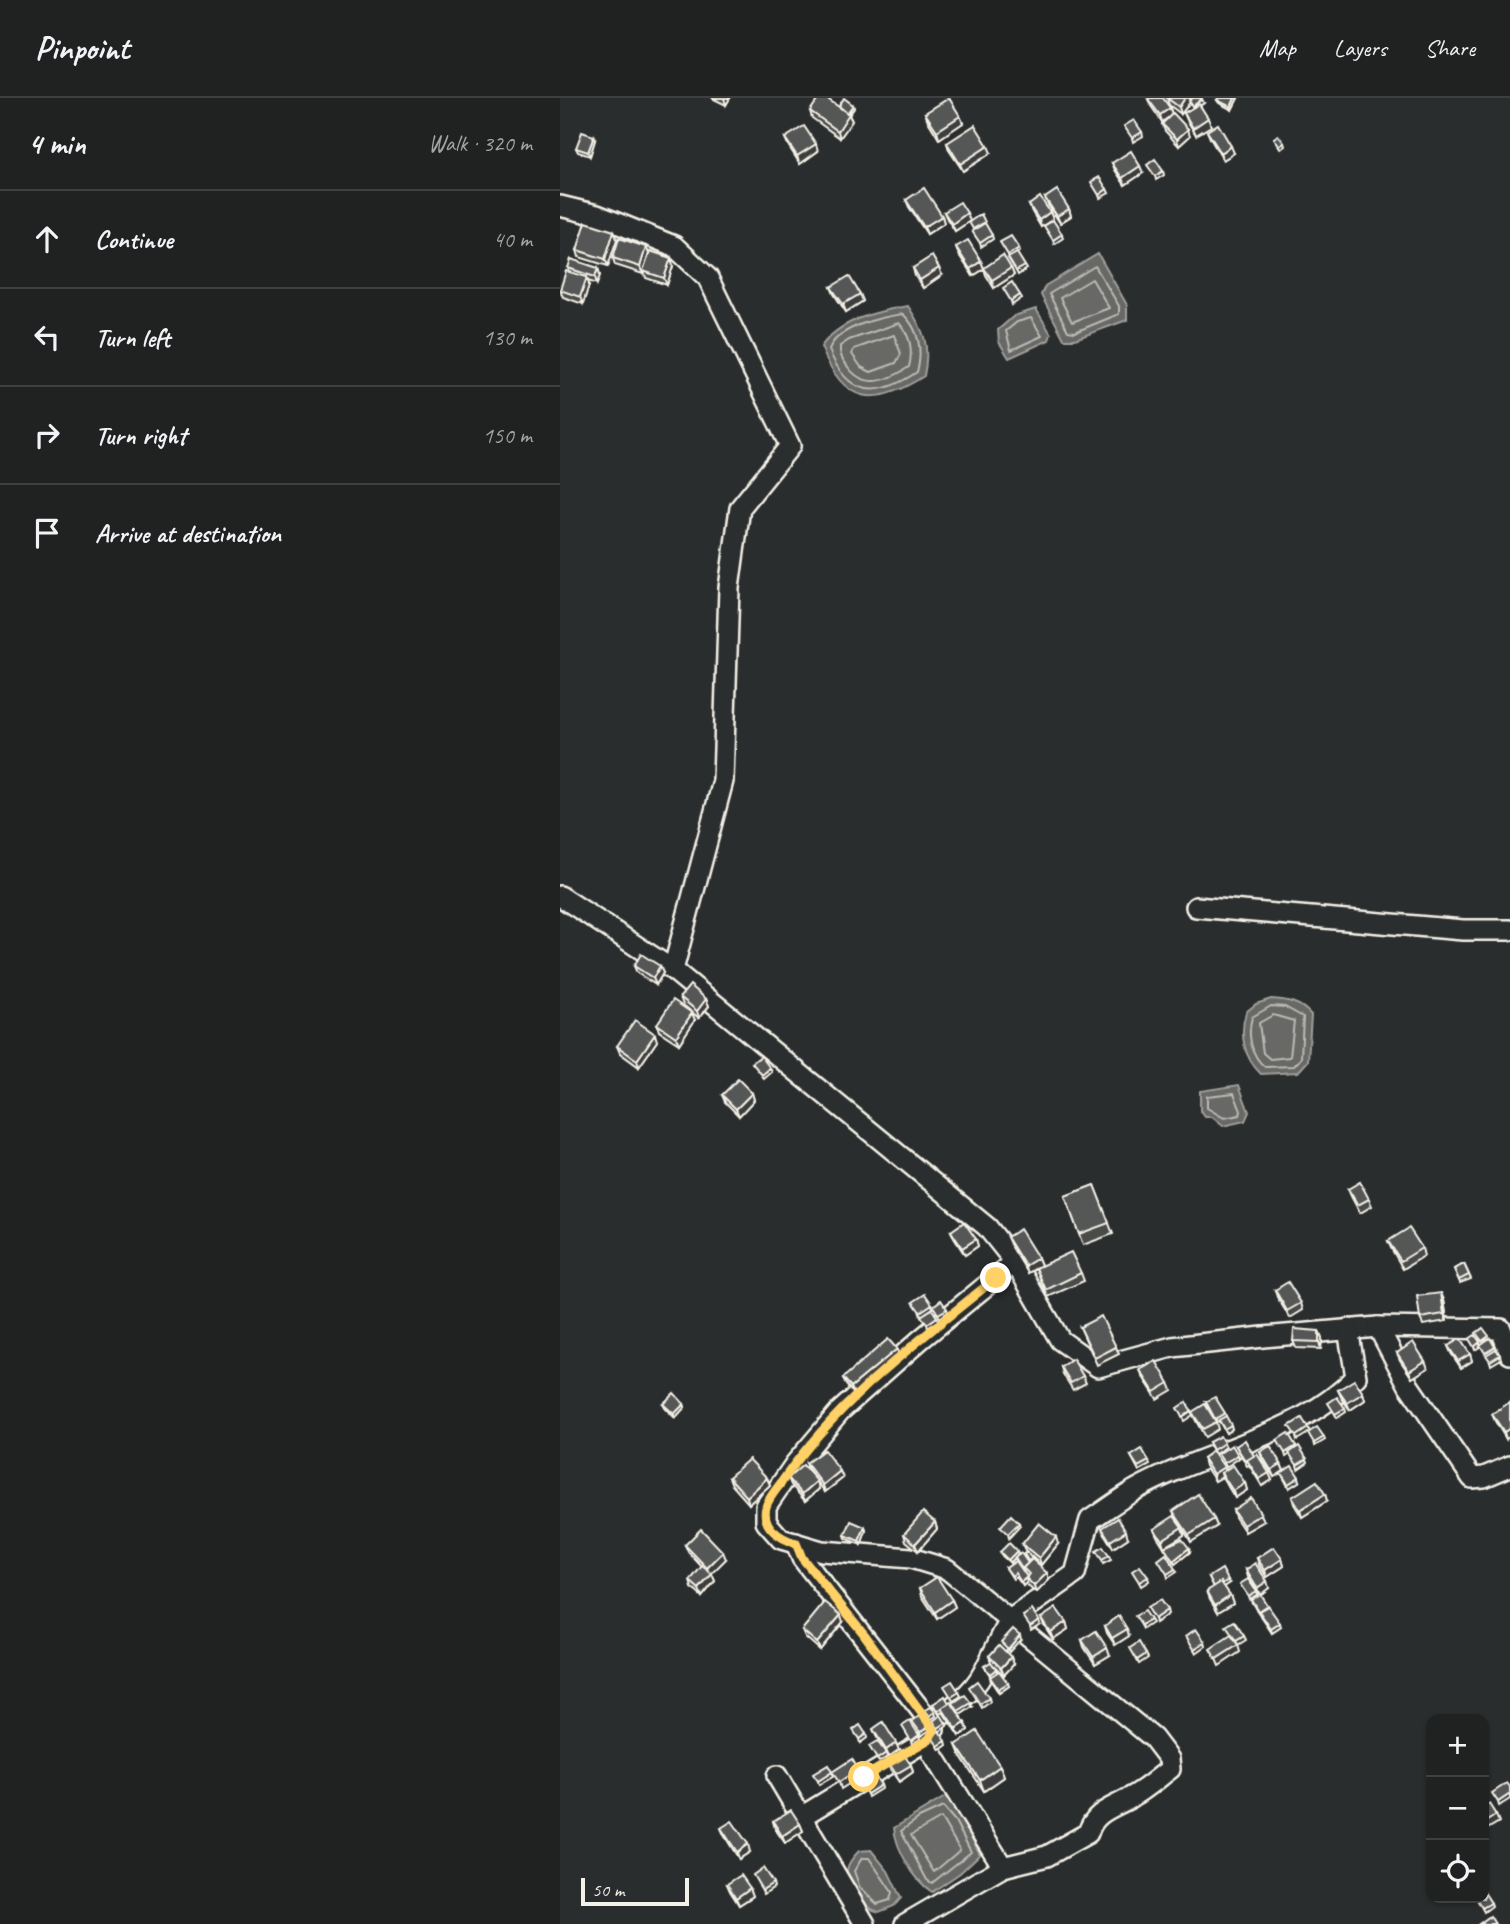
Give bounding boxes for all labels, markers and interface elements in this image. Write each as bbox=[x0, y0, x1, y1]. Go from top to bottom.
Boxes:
text: Pinpoint bbox=[35, 27, 129, 69]
text: Map bbox=[1259, 33, 1296, 63]
text: Layers bbox=[1334, 33, 1387, 63]
text: Share bbox=[1425, 33, 1475, 63]
text: 4 min bbox=[28, 125, 85, 163]
text: Walk · 320 m bbox=[428, 129, 532, 158]
icon: ahead bbox=[28, 220, 66, 258]
text: Continue bbox=[95, 223, 173, 256]
text: 40 m bbox=[493, 225, 532, 254]
icon: left bbox=[28, 318, 66, 356]
text: Turn left bbox=[95, 321, 170, 354]
text: 130 m bbox=[483, 323, 532, 352]
icon: right bbox=[28, 416, 66, 454]
text: Turn right bbox=[95, 419, 186, 452]
text: 150 m bbox=[483, 421, 532, 450]
icon: arrive bbox=[28, 514, 66, 552]
text: Arrive at destination bbox=[95, 517, 281, 550]
route end bbox=[980, 1262, 1011, 1293]
map controls bbox=[1426, 1714, 1489, 1903]
button: + bbox=[1426, 1714, 1489, 1777]
route start bbox=[848, 1761, 879, 1792]
button: − bbox=[1426, 1777, 1489, 1840]
button: locate bbox=[1426, 1840, 1489, 1903]
scale bar bbox=[581, 1875, 690, 1907]
text: 50 m bbox=[592, 1878, 624, 1902]

